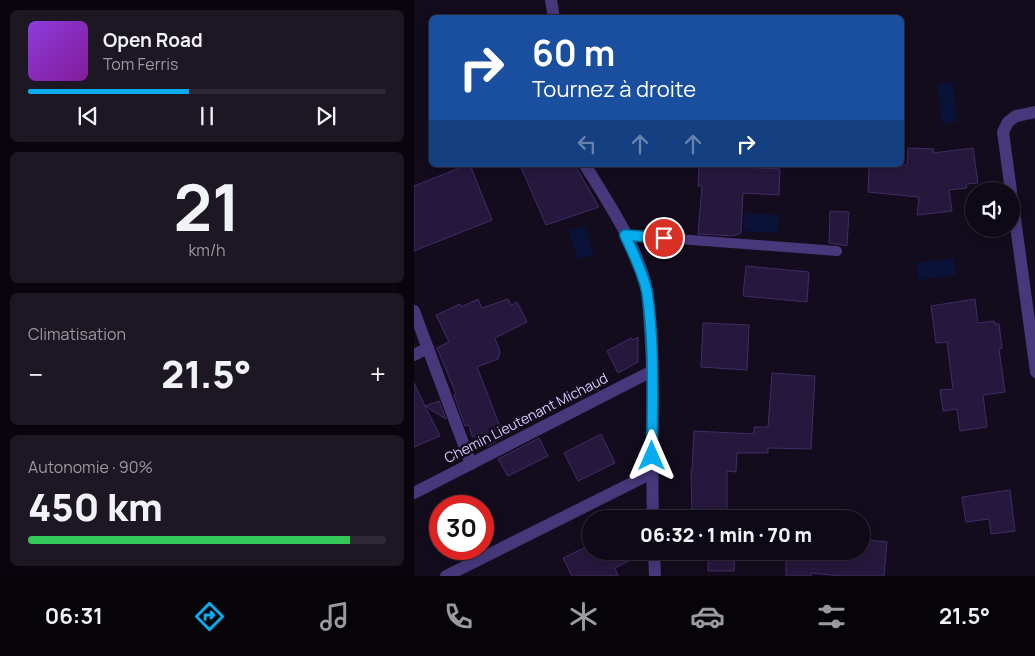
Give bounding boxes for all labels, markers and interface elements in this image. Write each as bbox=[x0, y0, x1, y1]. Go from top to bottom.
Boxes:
text: Open Road bbox=[103, 27, 203, 53]
text: 60 m bbox=[532, 29, 615, 77]
icon: right bbox=[449, 35, 514, 100]
text: Tom Ferris bbox=[103, 53, 178, 75]
text: Tournez à droite bbox=[532, 74, 696, 104]
icon: previous bbox=[74, 102, 102, 130]
icon: pause bbox=[193, 102, 221, 130]
icon: next bbox=[312, 102, 340, 130]
icon: left bbox=[573, 130, 601, 158]
icon: ahead bbox=[626, 130, 654, 158]
icon: ahead bbox=[679, 130, 707, 158]
icon: right bbox=[732, 130, 760, 158]
text: 21 bbox=[173, 162, 241, 251]
map controls bbox=[965, 182, 1020, 237]
button: sound bbox=[965, 182, 1020, 237]
pin bbox=[643, 217, 685, 259]
icon: arrive bbox=[650, 224, 678, 252]
text: km/h bbox=[188, 239, 226, 261]
text: Climatisation bbox=[28, 323, 126, 345]
text: 21.5° bbox=[161, 347, 252, 399]
text: − bbox=[28, 355, 43, 393]
text: + bbox=[370, 355, 386, 393]
street label: Chemin Lieutenant Michaud bbox=[441, 368, 611, 467]
position arrow bbox=[625, 429, 677, 481]
text: Autonomie · 90% bbox=[28, 456, 153, 478]
text: 450 km bbox=[28, 480, 163, 532]
speed limit sign: 30 bbox=[429, 495, 494, 560]
text: 06:32 · 1 min · 70 m bbox=[640, 522, 812, 548]
icon: directions bbox=[192, 599, 227, 634]
icon: music bbox=[317, 599, 352, 634]
icon: phone bbox=[441, 599, 476, 634]
icon: climate bbox=[566, 599, 601, 634]
icon: car bbox=[690, 599, 725, 634]
icon: filters bbox=[814, 599, 849, 634]
text: 06:31 bbox=[45, 601, 103, 631]
text: 21.5° bbox=[939, 601, 990, 631]

